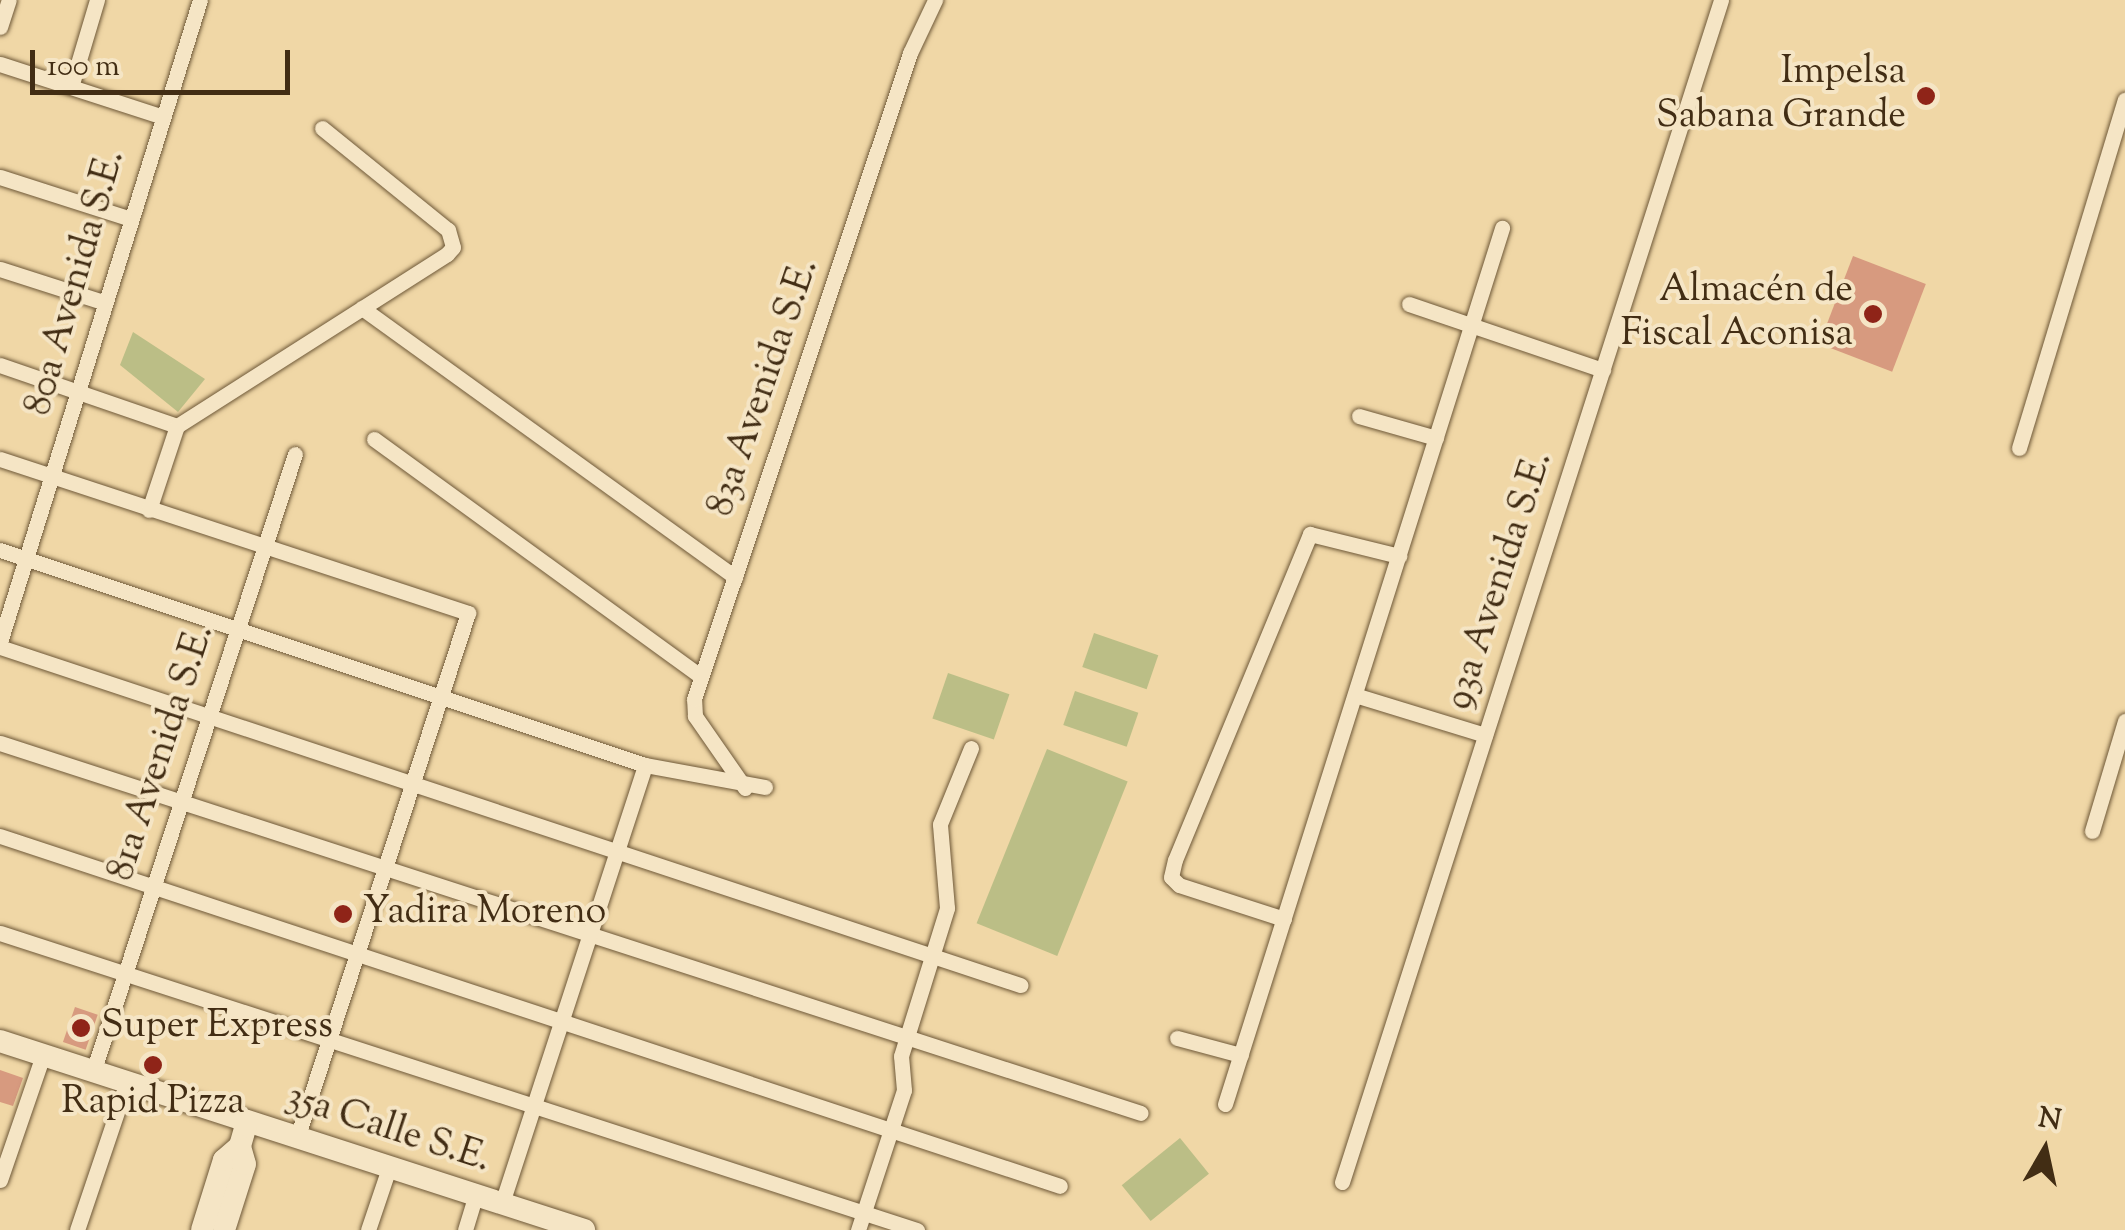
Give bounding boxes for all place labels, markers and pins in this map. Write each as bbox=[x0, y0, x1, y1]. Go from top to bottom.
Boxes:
place label: Impelsa Sabana Grande bbox=[1656, 51, 1906, 140]
marker: Impelsa Sabana Grande bbox=[1915, 85, 1937, 107]
place label: Almacén de Fiscal Aconisa bbox=[1621, 269, 1853, 358]
marker: Almacén de Fiscal Aconisa bbox=[1862, 303, 1884, 325]
place label: Yadira Moreno bbox=[363, 891, 606, 937]
marker: Yadira Moreno bbox=[332, 903, 354, 925]
place label: Super Express bbox=[101, 1005, 333, 1051]
marker: Super Express bbox=[70, 1017, 92, 1039]
marker: Rapid Pizza bbox=[142, 1054, 164, 1076]
place label: Rapid Pizza bbox=[61, 1081, 245, 1127]

